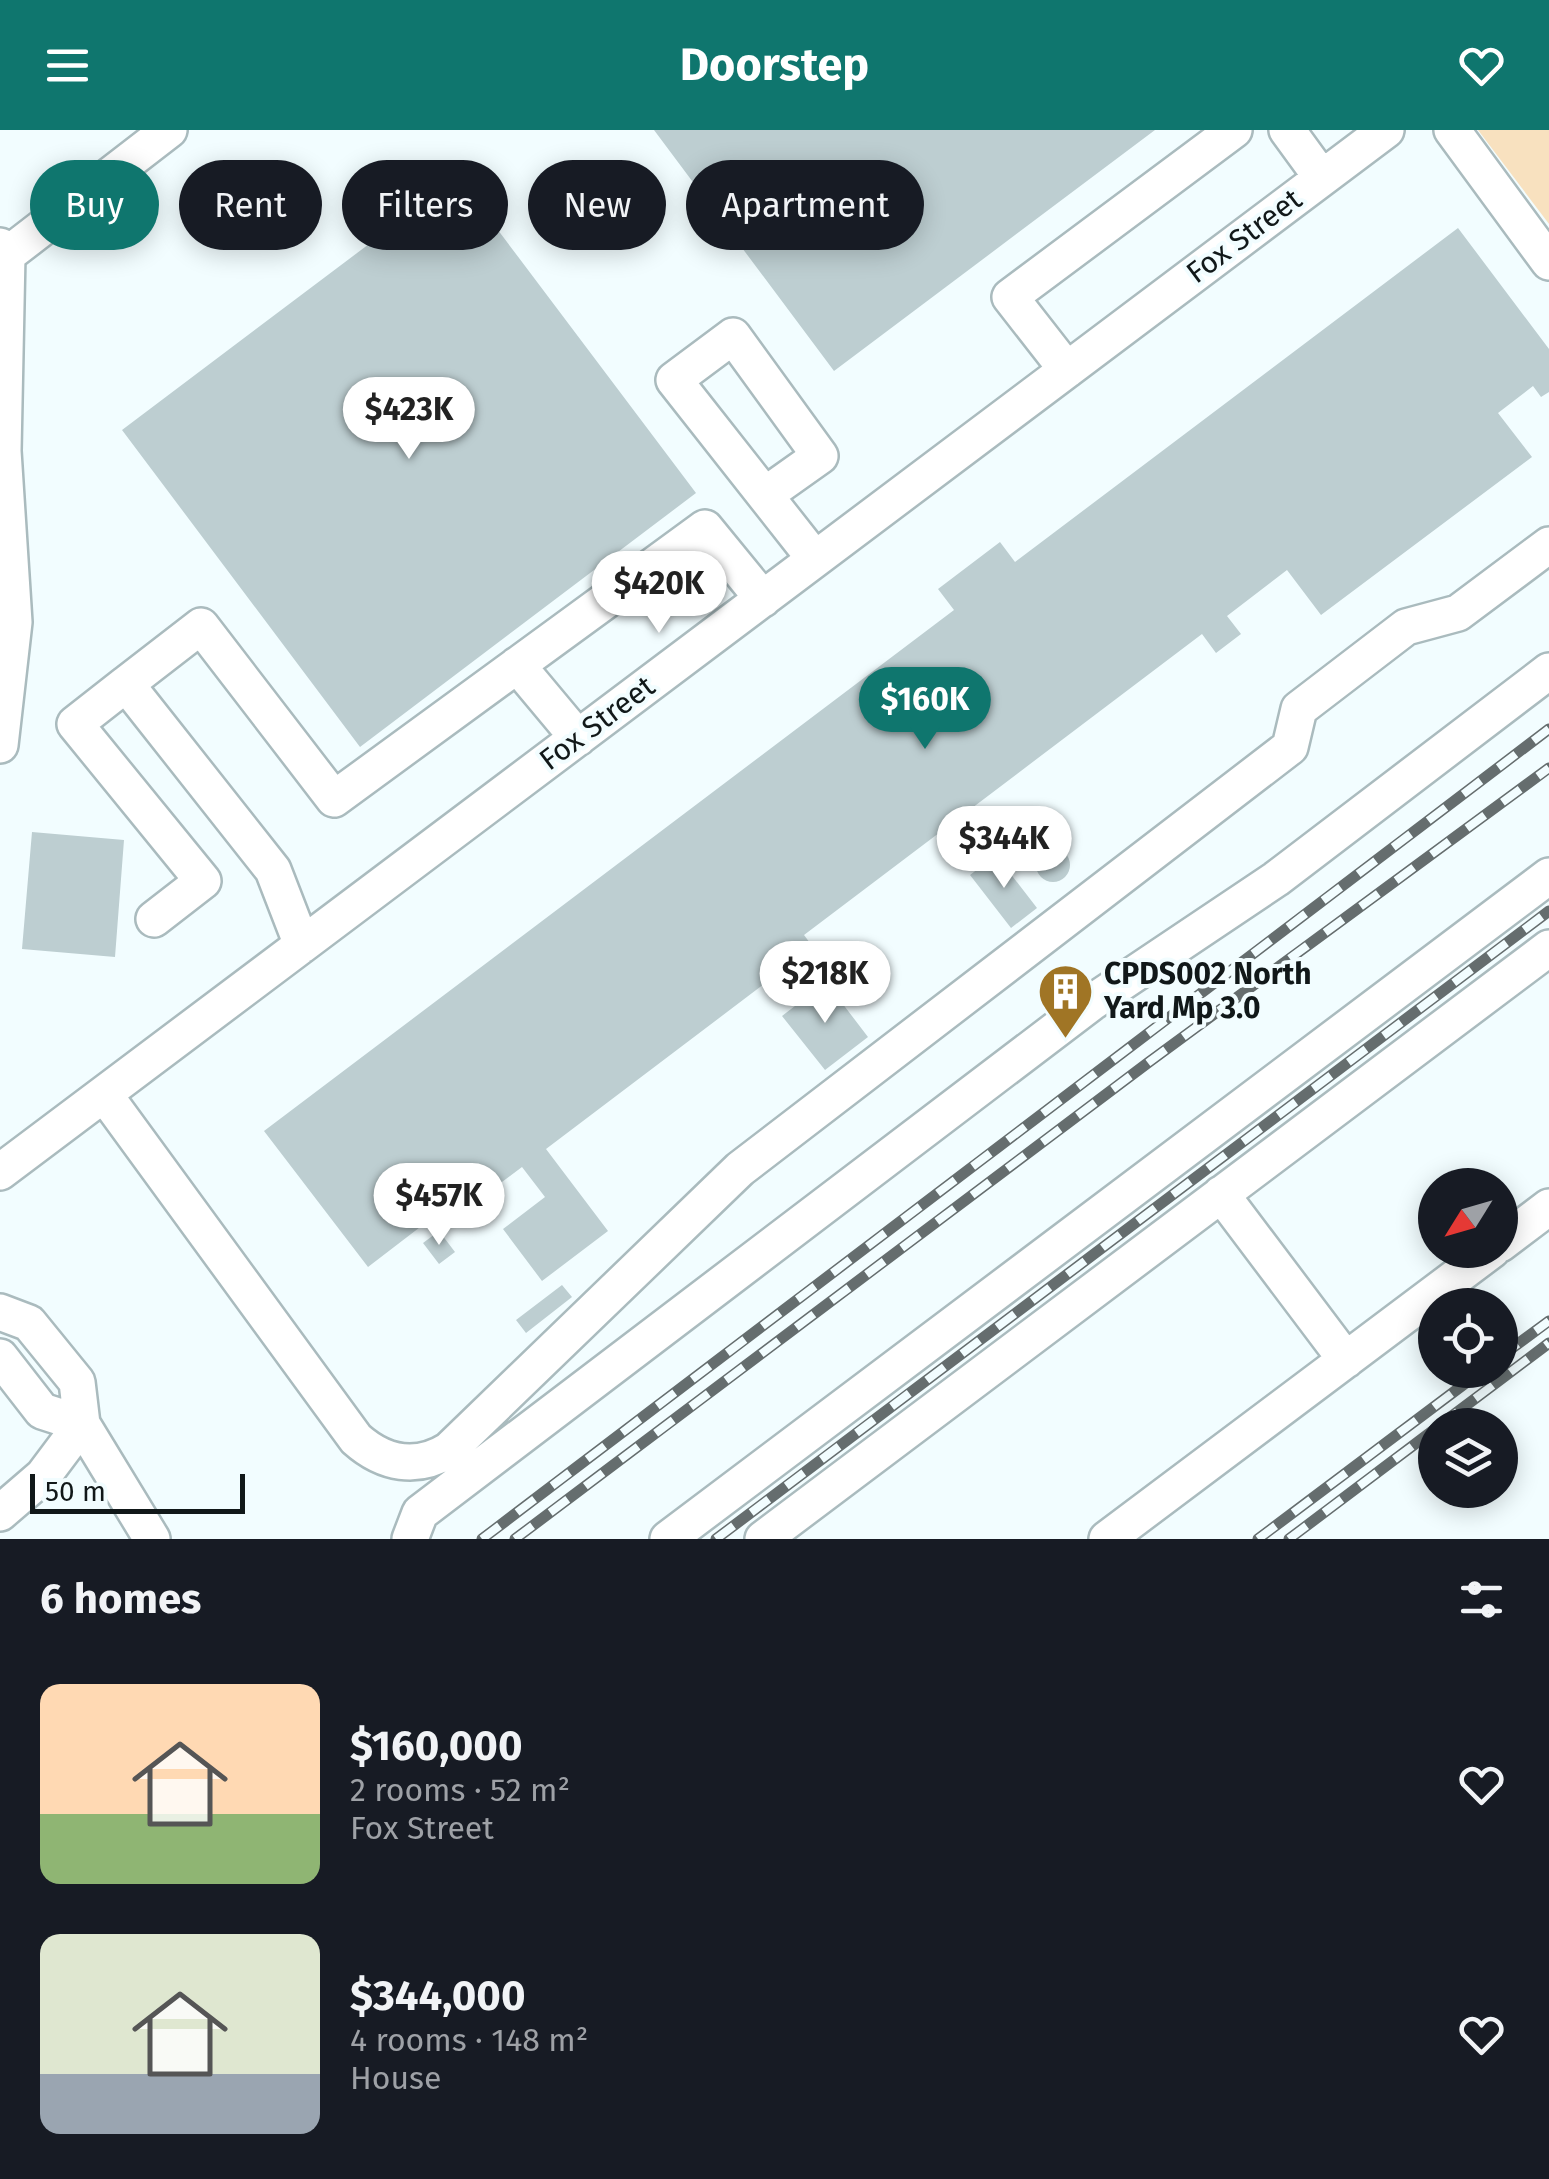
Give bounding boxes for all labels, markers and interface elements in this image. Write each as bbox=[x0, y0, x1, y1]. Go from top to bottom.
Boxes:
icon: menu bbox=[40, 38, 95, 93]
text: Doorstep bbox=[680, 38, 869, 92]
icon: heart bbox=[1454, 38, 1509, 93]
chip: Buy bbox=[30, 160, 159, 250]
chip: Rent bbox=[179, 160, 322, 250]
chip: Filters bbox=[342, 160, 508, 250]
chip: New bbox=[528, 160, 666, 250]
chip: Apartment bbox=[686, 160, 924, 250]
street label: Fox Street bbox=[1179, 181, 1309, 291]
pin: $423K bbox=[339, 377, 479, 462]
text: $423K bbox=[365, 390, 453, 428]
pin: $420K bbox=[589, 551, 729, 636]
text: $420K bbox=[614, 564, 704, 602]
pin: $160K bbox=[855, 667, 995, 752]
street label: Fox Street bbox=[532, 668, 662, 778]
text: $160K bbox=[881, 680, 969, 718]
pin: $344K bbox=[934, 806, 1074, 891]
text: $344K bbox=[959, 819, 1049, 857]
pin: $218K bbox=[755, 941, 895, 1026]
text: $218K bbox=[782, 954, 868, 992]
place label: CPDS002 North Yard Mp 3.0 bbox=[1103, 956, 1312, 1026]
building icon: CPDS002 North Yard Mp 3.0 bbox=[1035, 961, 1095, 1040]
pin: $457K bbox=[369, 1163, 509, 1248]
north arrow bbox=[1418, 1168, 1518, 1268]
map controls bbox=[1418, 1168, 1518, 1508]
text: $457K bbox=[396, 1176, 482, 1214]
button: locate bbox=[1418, 1288, 1518, 1388]
button: layers bbox=[1418, 1408, 1518, 1508]
scale bar bbox=[30, 1469, 245, 1514]
text: 50 m bbox=[45, 1475, 106, 1508]
icon: filters bbox=[1454, 1572, 1509, 1627]
text: 6 homes bbox=[40, 1574, 201, 1624]
text: $160,000 bbox=[350, 1721, 523, 1771]
icon: home bbox=[120, 1724, 240, 1844]
icon: heart bbox=[1454, 1757, 1509, 1812]
text: 2 rooms · 52 m² bbox=[350, 1771, 570, 1809]
text: Fox Street bbox=[350, 1809, 494, 1847]
text: $344,000 bbox=[350, 1971, 525, 2021]
icon: home bbox=[120, 1974, 240, 2094]
icon: heart bbox=[1454, 2007, 1509, 2062]
text: 4 rooms · 148 m² bbox=[350, 2021, 588, 2059]
text: House bbox=[350, 2059, 441, 2097]

